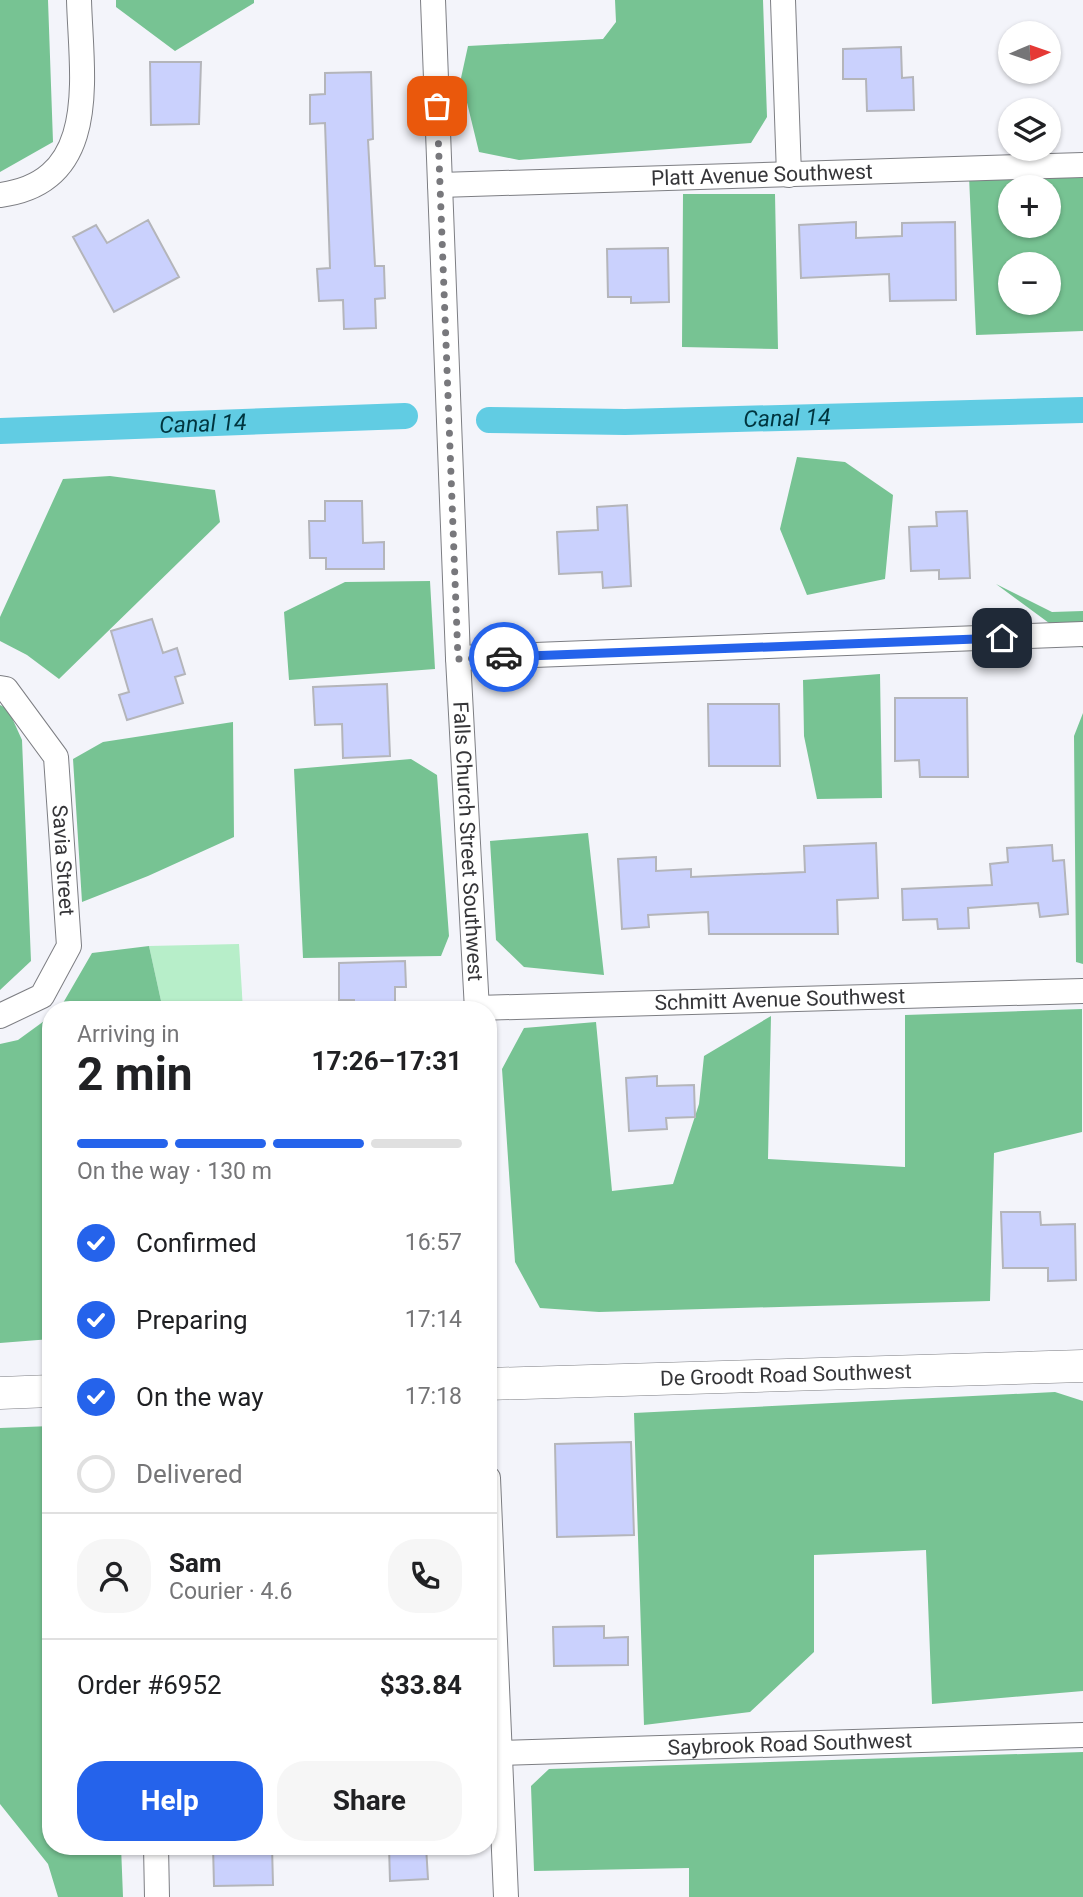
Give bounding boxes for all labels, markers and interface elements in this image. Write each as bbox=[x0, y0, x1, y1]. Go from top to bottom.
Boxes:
north arrow bbox=[998, 21, 1060, 84]
map controls bbox=[998, 21, 1061, 315]
pin bbox=[407, 76, 467, 136]
icon: bag bbox=[418, 87, 456, 125]
button: layers bbox=[998, 98, 1061, 161]
street label: Platt Avenue Southwest bbox=[651, 160, 873, 190]
button: + bbox=[998, 175, 1061, 238]
button: − bbox=[998, 252, 1061, 315]
water label: Canal 14 bbox=[743, 403, 831, 432]
water label: Canal 14 bbox=[159, 408, 247, 439]
pin bbox=[972, 608, 1032, 668]
icon: home bbox=[983, 619, 1021, 657]
courier bbox=[469, 622, 539, 692]
icon: car bbox=[485, 638, 523, 676]
street label: Falls Church Street Southwest bbox=[448, 701, 487, 982]
street label: Savia Street bbox=[47, 804, 79, 917]
street label: Schmitt Avenue Southwest bbox=[654, 984, 906, 1015]
text: Arriving in bbox=[77, 1021, 180, 1048]
text: 17:26–17:31 bbox=[312, 1046, 462, 1076]
text: 2 min bbox=[77, 1047, 193, 1101]
text: On the way · 130 m bbox=[77, 1158, 272, 1185]
icon: check bbox=[77, 1224, 115, 1262]
text: Confirmed bbox=[136, 1228, 257, 1258]
text: 16:57 bbox=[405, 1229, 462, 1256]
icon: check bbox=[77, 1301, 115, 1339]
text: Preparing bbox=[136, 1305, 248, 1335]
text: 17:14 bbox=[405, 1306, 462, 1333]
street label: De Groodt Road Southwest bbox=[660, 1359, 912, 1391]
icon: check bbox=[77, 1378, 115, 1416]
text: On the way bbox=[136, 1382, 264, 1412]
text: 17:18 bbox=[405, 1383, 462, 1410]
text: Delivered bbox=[136, 1459, 243, 1489]
button: person bbox=[77, 1539, 151, 1613]
button: phone bbox=[388, 1539, 462, 1613]
text: Sam bbox=[169, 1548, 221, 1578]
text: Courier · 4.6 bbox=[169, 1578, 292, 1605]
text: Order #6952 bbox=[77, 1670, 222, 1700]
text: $33.84 bbox=[380, 1670, 462, 1700]
street label: Saybrook Road Southwest bbox=[667, 1728, 913, 1760]
button: Help bbox=[77, 1761, 263, 1841]
button: Share bbox=[277, 1761, 462, 1841]

